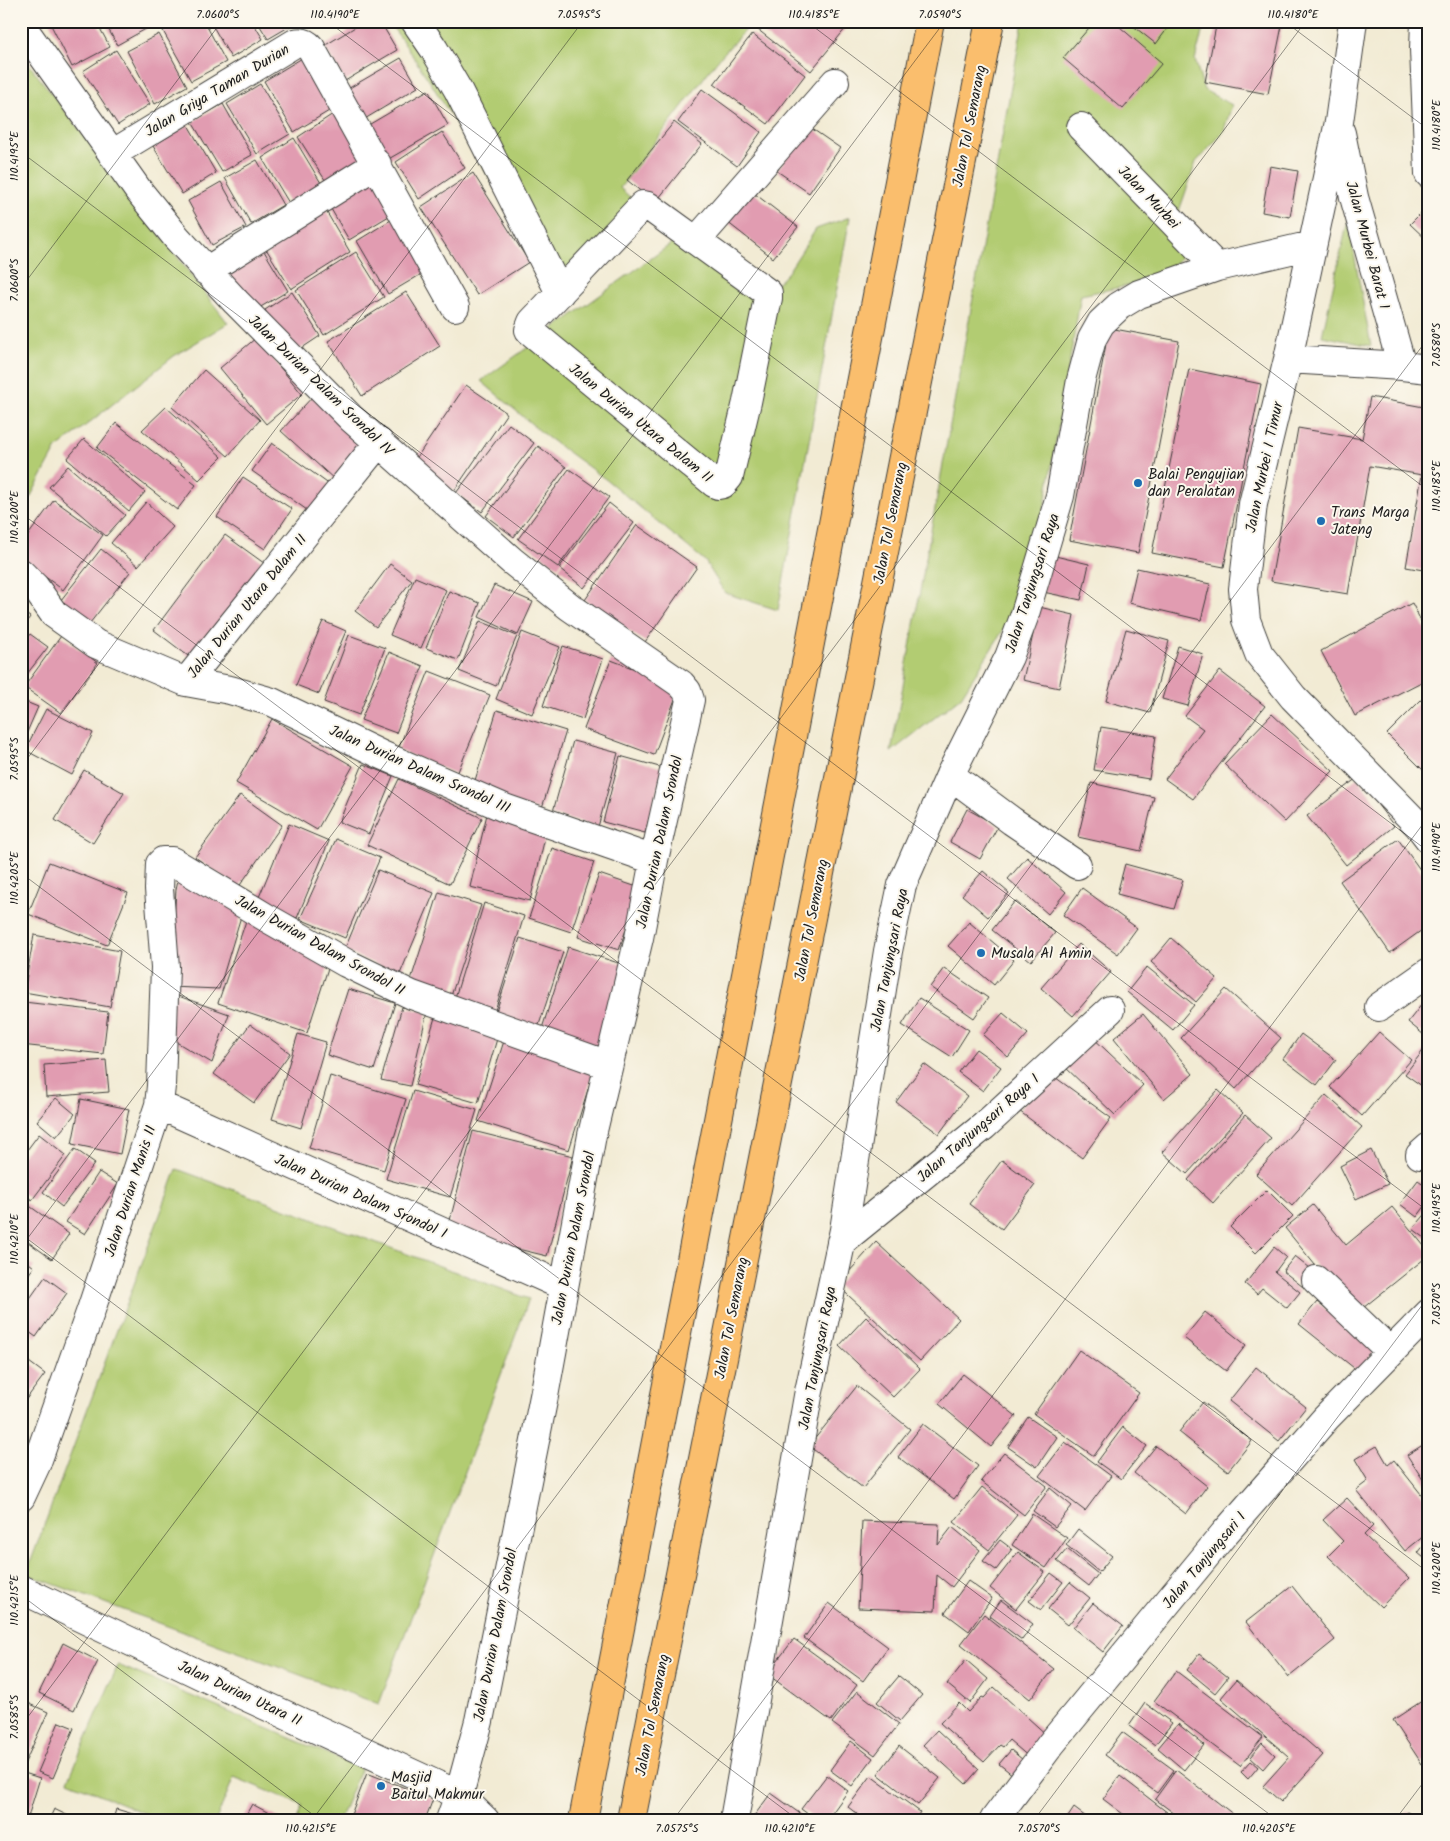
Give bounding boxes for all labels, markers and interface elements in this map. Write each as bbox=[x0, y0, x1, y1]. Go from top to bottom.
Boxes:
text: 7.0600°S bbox=[196, 5, 240, 24]
text: 110.4190°E bbox=[310, 5, 361, 24]
text: 7.0595°S bbox=[557, 5, 601, 24]
text: 110.4185°E bbox=[788, 5, 841, 24]
text: 7.0590°S bbox=[918, 5, 962, 24]
text: 110.4180°E bbox=[1267, 5, 1320, 24]
street label: Jalan Griya Taman Durian bbox=[141, 38, 294, 144]
street label: Jalan Tol Semarang bbox=[946, 63, 994, 189]
text: 110.4180°E bbox=[1427, 98, 1446, 151]
text: 110.4195°E bbox=[5, 130, 24, 181]
street label: Jalan Murbei bbox=[1112, 160, 1186, 236]
street label: Jalan Murbei Barat I bbox=[1338, 178, 1396, 312]
text: 7.0600°S bbox=[5, 258, 24, 302]
street label: Jalan Durian Dalam Srondol IV bbox=[242, 309, 399, 463]
text: 7.0580°S bbox=[1427, 322, 1446, 367]
street label: Jalan Durian Utara Dalam II bbox=[563, 358, 718, 490]
street label: Jalan Murbei I Timur bbox=[1239, 398, 1291, 535]
text: 110.4185°E bbox=[1427, 459, 1446, 512]
street label: Jalan Tol Semarang bbox=[867, 460, 915, 586]
place label: Balai Pengujian dan Peralatan bbox=[1148, 463, 1245, 504]
marker: Balai Pengujian dan Peralatan bbox=[1132, 477, 1144, 489]
text: 110.4200°E bbox=[5, 489, 24, 544]
place label: Trans Marga Jateng bbox=[1331, 501, 1409, 542]
street label: Jalan Tanjungsari Raya bbox=[999, 510, 1067, 656]
marker: Trans Marga Jateng bbox=[1315, 515, 1327, 527]
street label: Jalan Durian Utara Dalam II bbox=[182, 529, 314, 684]
street label: Jalan Durian Dalam Srondol III bbox=[325, 719, 514, 821]
text: 7.0595°S bbox=[5, 737, 24, 781]
street label: Jalan Durian Dalam Srondol bbox=[630, 753, 690, 931]
text: 110.4190°E bbox=[1427, 821, 1446, 872]
text: 110.4205°E bbox=[5, 850, 24, 905]
street label: Jalan Tol Semarang bbox=[788, 857, 836, 983]
street label: Jalan Tanjungsari Raya bbox=[864, 886, 916, 1034]
street label: Jalan Durian Dalam Srondol II bbox=[230, 889, 409, 1003]
place label: Musala Al Amin bbox=[991, 942, 1092, 966]
marker: Musala Al Amin bbox=[975, 947, 987, 959]
street label: Jalan Tanjungsari Raya I bbox=[912, 1068, 1046, 1189]
street label: Jalan Durian Manis II bbox=[98, 1122, 164, 1260]
street label: Jalan Durian Dalam Srondol I bbox=[270, 1148, 451, 1246]
street label: Jalan Durian Dalam Srondol bbox=[545, 1149, 603, 1327]
text: 110.4195°E bbox=[1427, 1182, 1446, 1233]
text: 110.4210°E bbox=[5, 1213, 24, 1264]
street label: Jalan Tol Semarang bbox=[708, 1255, 756, 1381]
text: 7.0570°S bbox=[1427, 1282, 1446, 1325]
street label: Jalan Tanjungsari Raya bbox=[792, 1284, 844, 1432]
street label: Jalan Tanjungsari I bbox=[1157, 1506, 1253, 1615]
text: 110.4200°E bbox=[1427, 1540, 1446, 1595]
street label: Jalan Durian Dalam Srondol bbox=[467, 1546, 525, 1724]
text: 110.4215°E bbox=[5, 1573, 24, 1626]
street label: Jalan Tol Semarang bbox=[629, 1652, 677, 1778]
street label: Jalan Durian Utara II bbox=[174, 1655, 306, 1733]
text: 7.0585°S bbox=[5, 1694, 24, 1739]
place label: Masjid Baitul Makmur bbox=[391, 1766, 485, 1807]
marker: Masjid Baitul Makmur bbox=[375, 1780, 387, 1792]
text: 110.4215°E bbox=[285, 1819, 338, 1838]
text: 7.0575°S bbox=[655, 1819, 699, 1838]
text: 110.4210°E bbox=[765, 1819, 816, 1838]
text: 7.0570°S bbox=[1018, 1819, 1061, 1838]
text: 110.4205°E bbox=[1242, 1819, 1297, 1838]

